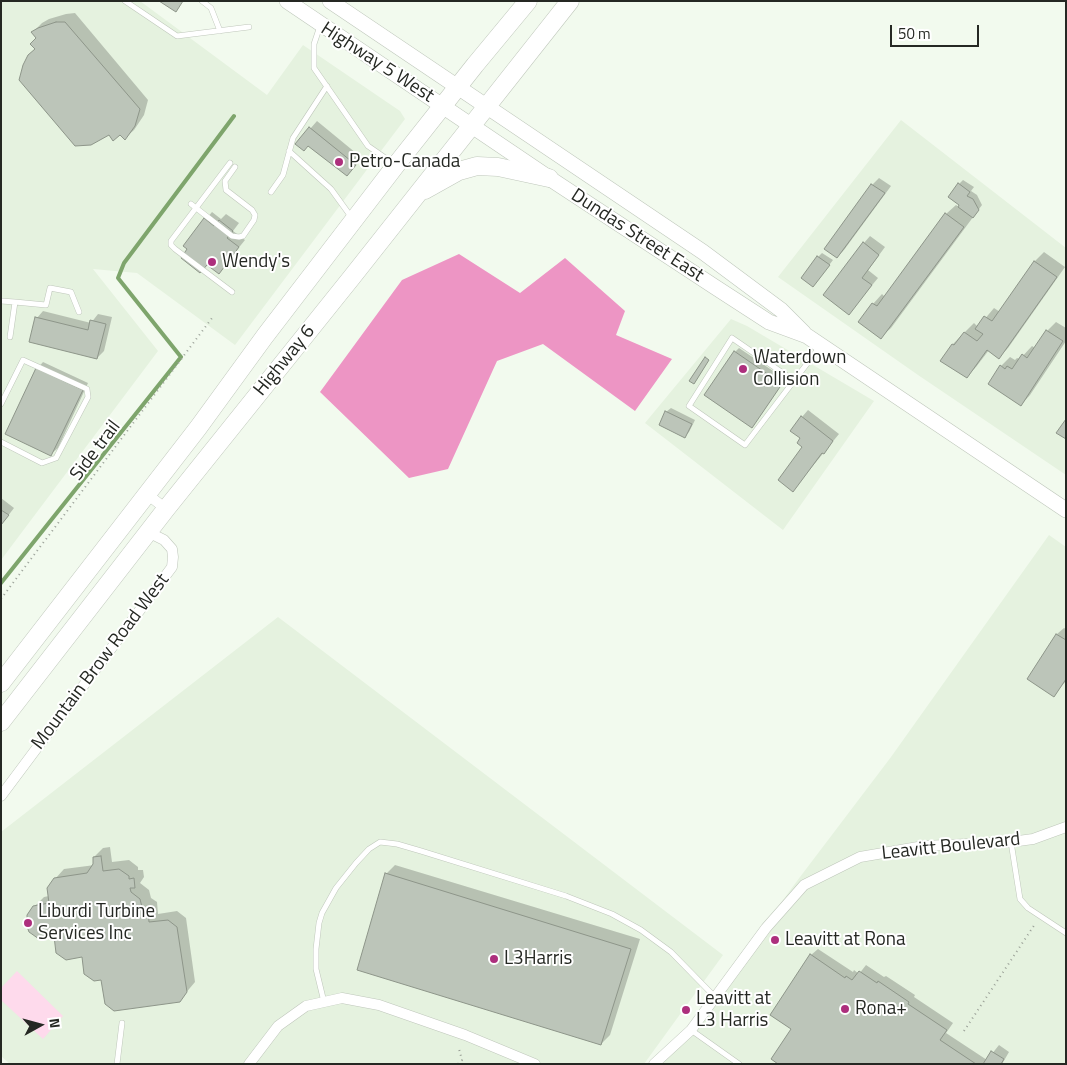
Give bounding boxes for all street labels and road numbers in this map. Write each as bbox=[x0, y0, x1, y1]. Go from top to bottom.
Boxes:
street label: Highway 5 West bbox=[316, 18, 438, 108]
street label: Dundas Street East bbox=[566, 185, 708, 287]
street label: Highway 6 bbox=[250, 321, 320, 401]
street label: Side trail bbox=[66, 416, 126, 486]
street label: Mountain Brow Road West bbox=[27, 570, 175, 754]
street label: Leavitt Boulevard bbox=[880, 828, 1022, 866]

